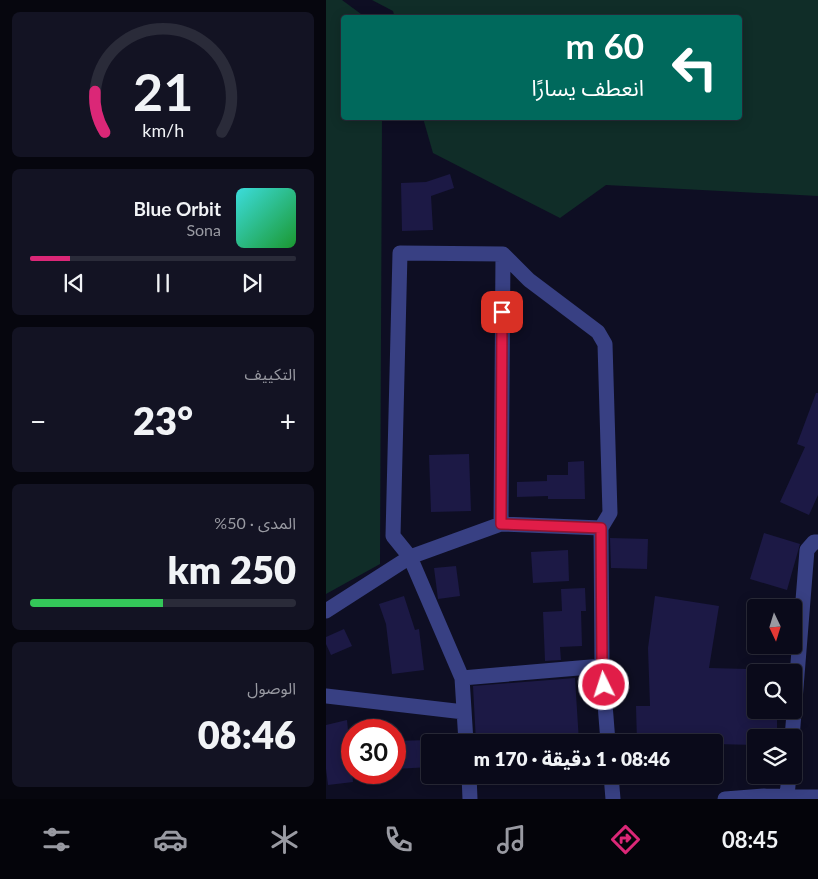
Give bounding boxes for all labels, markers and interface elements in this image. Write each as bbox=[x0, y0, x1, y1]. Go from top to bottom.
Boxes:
text: 60 m bbox=[566, 24, 644, 66]
icon: left bbox=[662, 35, 727, 100]
text: 21 bbox=[133, 60, 193, 122]
text: انعطف يسارًا bbox=[532, 74, 644, 101]
text: km/h bbox=[142, 119, 184, 141]
text: Blue Orbit bbox=[133, 197, 221, 220]
text: Sona bbox=[186, 220, 221, 239]
icon: previous bbox=[60, 269, 88, 297]
icon: pause bbox=[149, 269, 177, 297]
icon: next bbox=[238, 269, 266, 297]
pin bbox=[481, 291, 523, 333]
icon: arrive bbox=[488, 298, 516, 326]
text: التكييف bbox=[244, 364, 296, 383]
text: 23° bbox=[133, 397, 193, 443]
text: − bbox=[30, 404, 46, 438]
text: + bbox=[280, 404, 296, 438]
text: المدى · 50% bbox=[214, 513, 296, 532]
text: 250 km bbox=[168, 546, 296, 592]
north arrow bbox=[747, 599, 802, 654]
map controls bbox=[747, 599, 802, 784]
position arrow bbox=[577, 658, 629, 710]
button: search bbox=[747, 664, 802, 719]
text: الوصول bbox=[247, 678, 296, 697]
text: 08:46 bbox=[198, 711, 296, 757]
speed limit sign: 30 bbox=[341, 719, 406, 784]
button: layers bbox=[747, 729, 802, 784]
text: 08:46 · 1 دقيقة · 170 m bbox=[474, 747, 670, 770]
icon: filters bbox=[39, 822, 74, 857]
icon: car bbox=[153, 822, 188, 857]
icon: climate bbox=[267, 822, 302, 857]
icon: phone bbox=[381, 822, 416, 857]
icon: music bbox=[494, 822, 529, 857]
icon: directions bbox=[608, 822, 643, 857]
text: 08:45 bbox=[722, 826, 779, 853]

